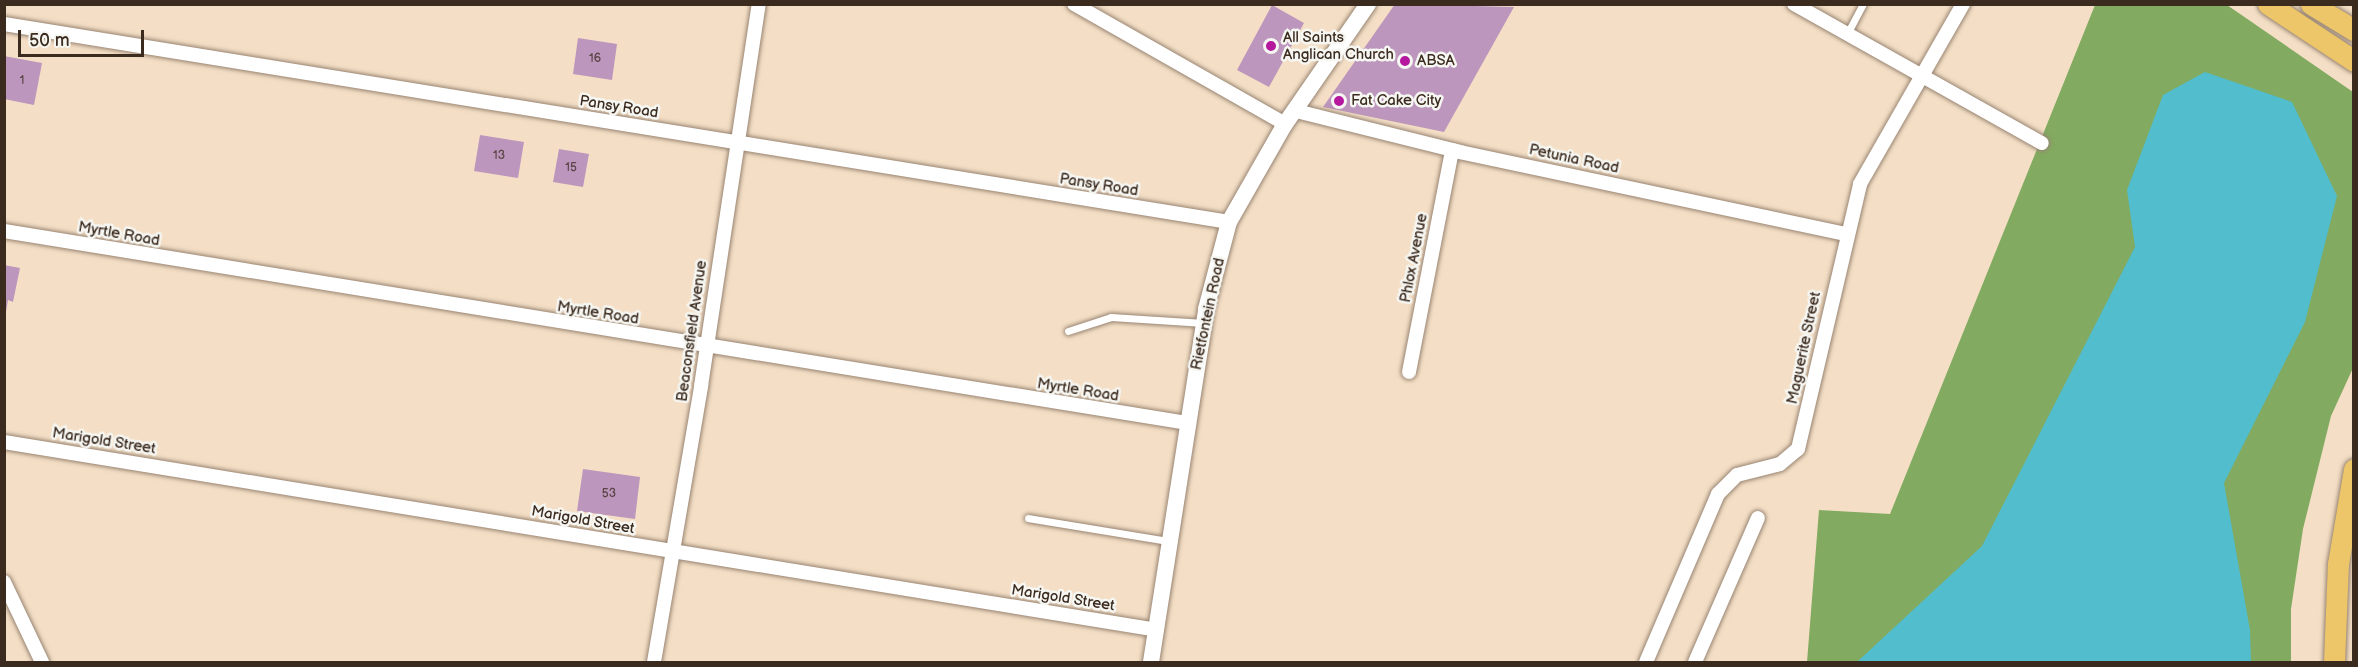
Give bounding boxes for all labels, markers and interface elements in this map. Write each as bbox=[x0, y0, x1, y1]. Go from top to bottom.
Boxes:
scale bar bbox=[21, 18, 147, 56]
place label: All Saints Anglican Church bbox=[1283, 28, 1394, 63]
text: 50 m bbox=[29, 30, 70, 51]
marker: All Saints Anglican Church bbox=[1264, 39, 1278, 53]
house number: 16 bbox=[589, 52, 601, 66]
place label: ABSA bbox=[1417, 52, 1455, 70]
marker: ABSA bbox=[1398, 54, 1412, 68]
house number: 1 bbox=[20, 74, 24, 88]
street label: Pansy Road bbox=[578, 92, 660, 122]
place label: Fat Cake City bbox=[1351, 92, 1441, 110]
marker: Fat Cake City bbox=[1332, 94, 1346, 108]
street label: Petunia Road bbox=[1527, 141, 1621, 177]
house number: 13 bbox=[493, 149, 505, 163]
house number: 15 bbox=[565, 161, 577, 175]
street label: Pansy Road bbox=[1058, 170, 1140, 200]
street label: Phlox Avenue bbox=[1397, 212, 1431, 304]
street label: Myrtle Road bbox=[77, 218, 161, 250]
street label: Rietfontein Road bbox=[1187, 256, 1229, 372]
street label: Beaconsfield Avenue bbox=[673, 259, 711, 403]
street label: Maguerite Street bbox=[1783, 290, 1825, 406]
street label: Myrtle Road bbox=[556, 298, 640, 328]
street label: Myrtle Road bbox=[1036, 375, 1120, 405]
street label: Marigold Street bbox=[51, 424, 157, 458]
house number: 53 bbox=[602, 487, 616, 501]
street label: Marigold Street bbox=[530, 502, 636, 538]
street label: Marigold Street bbox=[1010, 581, 1116, 615]

